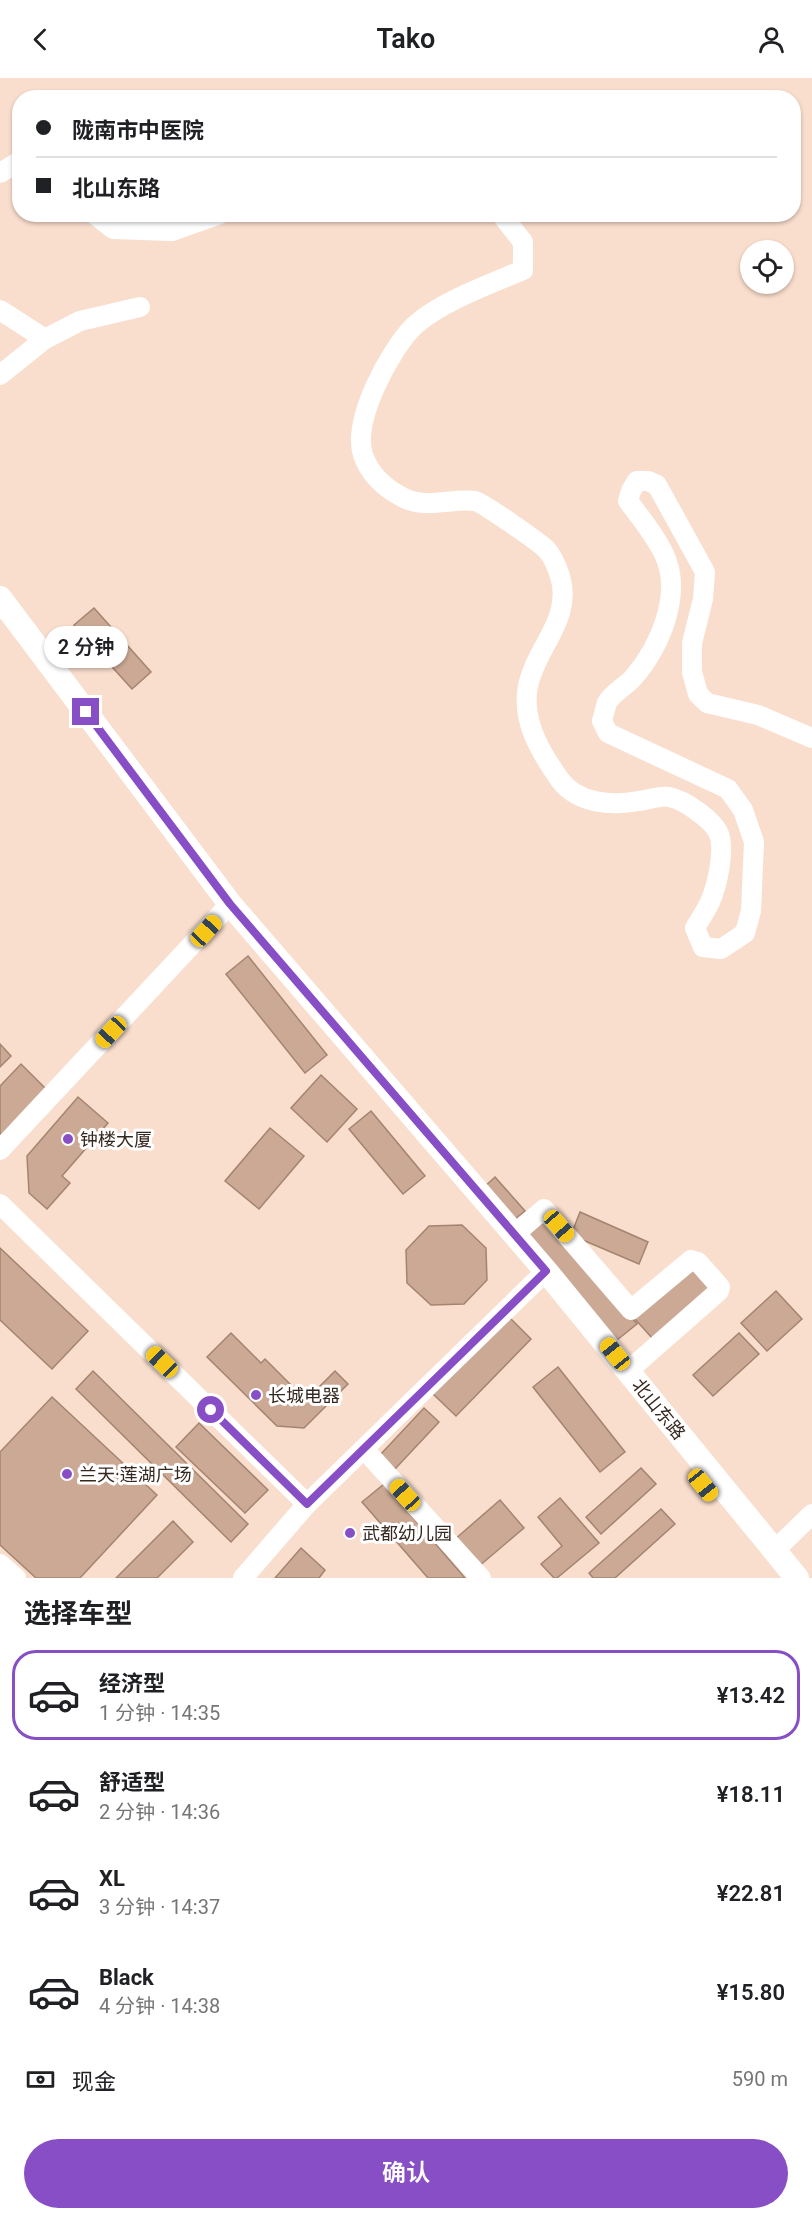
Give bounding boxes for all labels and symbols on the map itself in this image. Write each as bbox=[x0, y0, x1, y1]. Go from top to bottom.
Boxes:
callout: 2 分钟 bbox=[44, 625, 128, 667]
route end bbox=[72, 698, 99, 725]
car bbox=[187, 912, 225, 950]
car bbox=[92, 1013, 130, 1051]
place label: 钟楼大厦 bbox=[80, 1129, 152, 1150]
marker: 钟楼大厦 bbox=[61, 1132, 75, 1146]
car bbox=[540, 1207, 578, 1245]
car bbox=[597, 1334, 633, 1374]
car bbox=[143, 1343, 181, 1381]
street label: 北山东路 bbox=[628, 1374, 690, 1444]
place label: 长城电器 bbox=[268, 1385, 340, 1406]
marker: 长城电器 bbox=[249, 1388, 263, 1402]
route start bbox=[197, 1396, 224, 1423]
place label: 兰天·莲湖广场 bbox=[79, 1464, 192, 1485]
car bbox=[685, 1465, 721, 1505]
marker: 兰天·莲湖广场 bbox=[60, 1467, 74, 1481]
car bbox=[386, 1476, 424, 1514]
place label: 武都幼儿园 bbox=[362, 1523, 452, 1544]
marker: 武都幼儿园 bbox=[343, 1526, 357, 1540]

